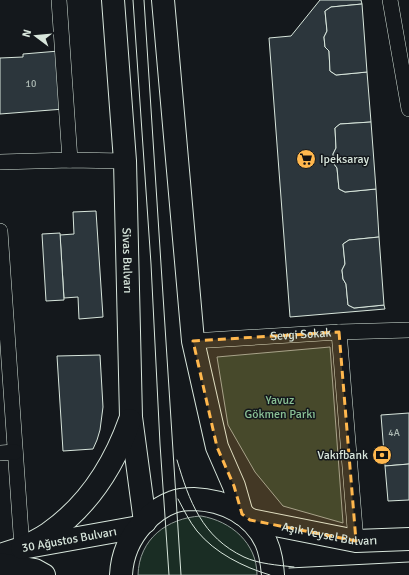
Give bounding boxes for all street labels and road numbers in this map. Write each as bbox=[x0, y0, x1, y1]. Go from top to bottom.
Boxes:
street label: Sivas Bulvarı bbox=[119, 227, 136, 294]
street label: Sevgi Sokak bbox=[270, 325, 332, 344]
street label: Aşık Veysel Bulvarı bbox=[281, 519, 377, 549]
street label: 30 Ağustos Bulvarı bbox=[21, 524, 118, 555]

